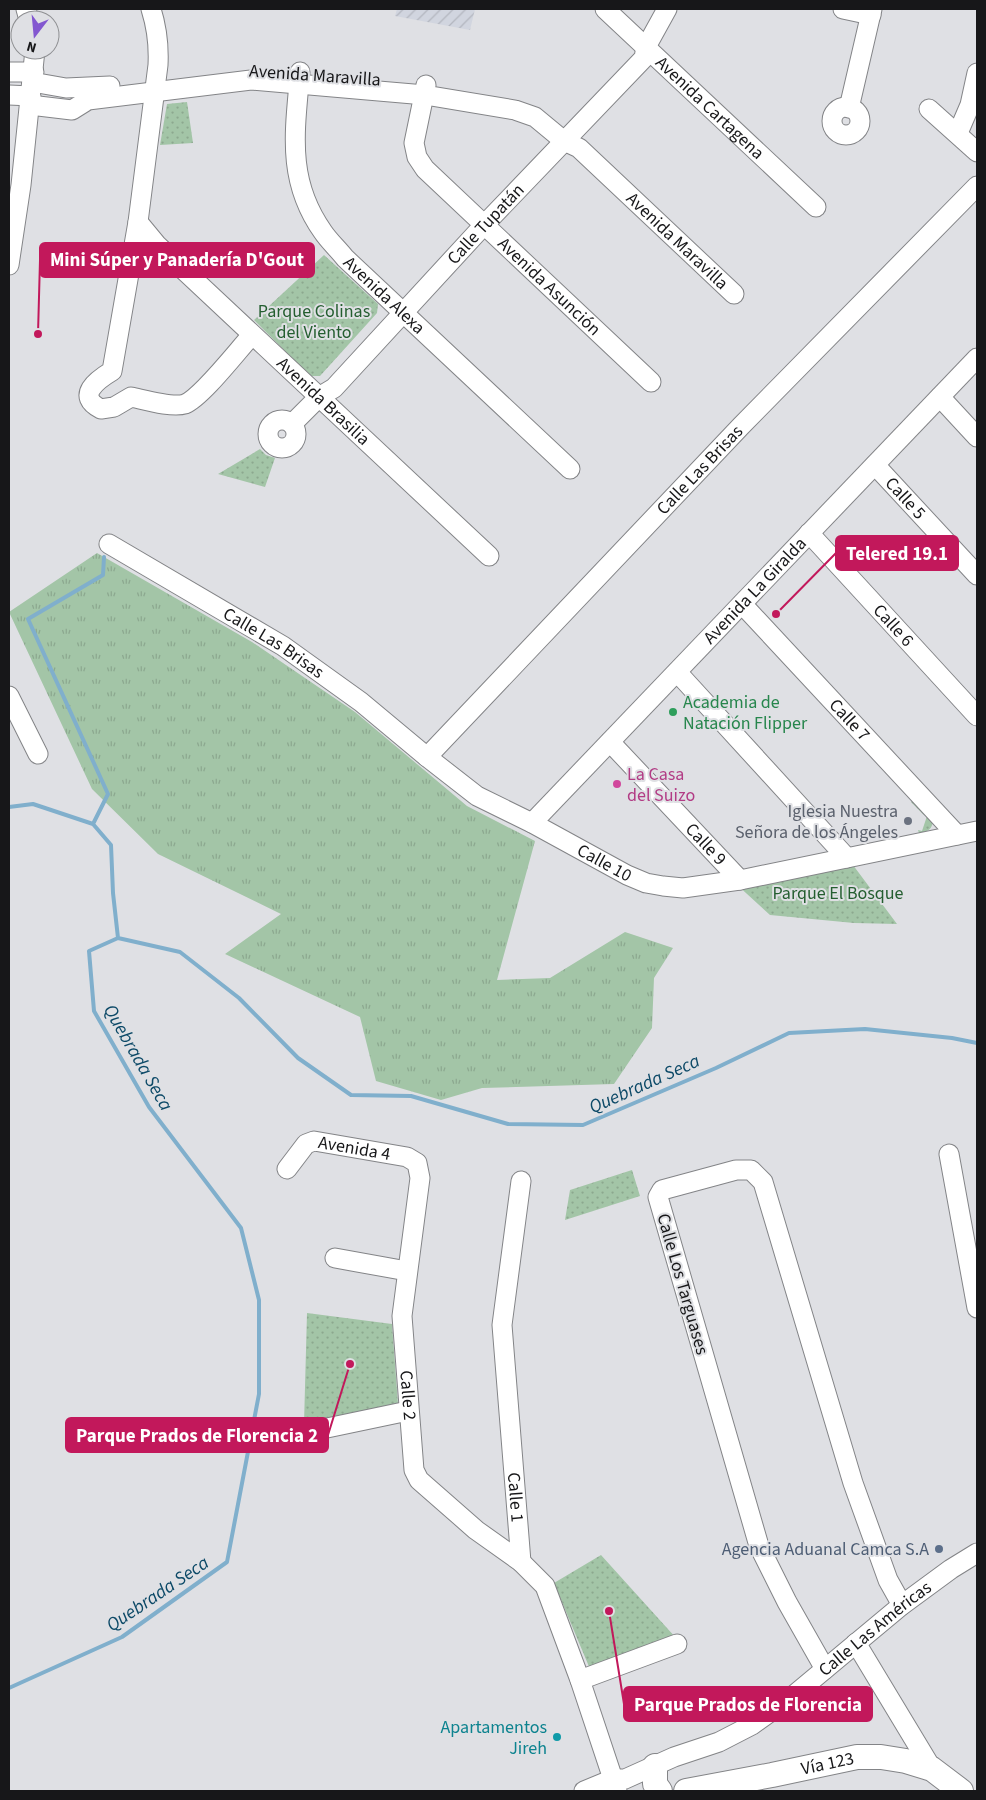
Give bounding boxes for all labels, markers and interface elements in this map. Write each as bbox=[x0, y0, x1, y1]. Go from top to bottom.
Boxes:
north arrow bbox=[10, 10, 60, 60]
text: N bbox=[24, 36, 39, 57]
street label: Avenida Cartagena bbox=[650, 51, 770, 165]
street label: Avenida Maravilla bbox=[248, 58, 382, 93]
street label: Calle Tupatán bbox=[442, 178, 530, 270]
street label: Avenida Maravilla bbox=[621, 187, 734, 296]
street label: Avenida Asunción bbox=[492, 232, 606, 342]
callout: Mini Súper y Panadería D'Gout bbox=[40, 243, 314, 277]
text: Mini Súper y Panadería D'Gout bbox=[50, 247, 304, 274]
street label: Avenida Alexa bbox=[338, 251, 431, 340]
park label: Parque Colinas del Viento bbox=[258, 299, 370, 345]
street label: Avenida Brasilia bbox=[271, 351, 375, 451]
street label: Calle Las Brisas bbox=[651, 420, 749, 521]
street label: Calle 5 bbox=[879, 471, 931, 525]
street label: Avenida La Giralda bbox=[698, 532, 812, 650]
callout: Telered 19.1 bbox=[836, 536, 958, 570]
text: Telered 19.1 bbox=[846, 541, 948, 568]
street label: Calle 6 bbox=[867, 599, 919, 652]
street label: Calle Las Brisas bbox=[218, 602, 329, 685]
place label: Academia de Natación Flipper bbox=[683, 690, 808, 736]
street label: Calle 7 bbox=[823, 693, 876, 747]
marker: Academia de Natación Flipper bbox=[667, 706, 679, 718]
place label: La Casa del Suizo bbox=[627, 762, 695, 808]
marker: La Casa del Suizo bbox=[611, 778, 623, 790]
place label: Iglesia Nuestra Señora de los Ángeles bbox=[735, 799, 898, 845]
marker: Iglesia Nuestra Señora de los Ángeles bbox=[902, 815, 914, 827]
street label: Calle 9 bbox=[679, 817, 732, 871]
street label: Calle 10 bbox=[572, 838, 636, 888]
park label: Parque El Bosque bbox=[772, 881, 904, 906]
water label: Quebrada Seca bbox=[96, 1000, 179, 1116]
water label: Quebrada Seca bbox=[585, 1048, 704, 1121]
street label: Avenida 4 bbox=[316, 1130, 392, 1167]
street label: Calle Los Targuases bbox=[650, 1211, 715, 1358]
street label: Calle 2 bbox=[393, 1369, 422, 1421]
callout: Parque Prados de Florencia 2 bbox=[66, 1418, 328, 1452]
text: Parque Prados de Florencia 2 bbox=[76, 1423, 318, 1450]
street label: Calle 1 bbox=[501, 1471, 530, 1523]
place label: Agencia Aduanal Camca S.A bbox=[722, 1537, 929, 1562]
marker: Agencia Aduanal Camca S.A bbox=[933, 1543, 945, 1555]
water label: Quebrada Seca bbox=[101, 1550, 215, 1639]
street label: Calle Las Américas bbox=[813, 1575, 937, 1682]
callout: Parque Prados de Florencia bbox=[624, 1687, 872, 1721]
text: Parque Prados de Florencia bbox=[634, 1692, 862, 1719]
place label: Apartamentos Jireh bbox=[441, 1715, 547, 1761]
marker: Apartamentos Jireh bbox=[551, 1731, 563, 1743]
street label: Vía 123 bbox=[799, 1746, 856, 1782]

